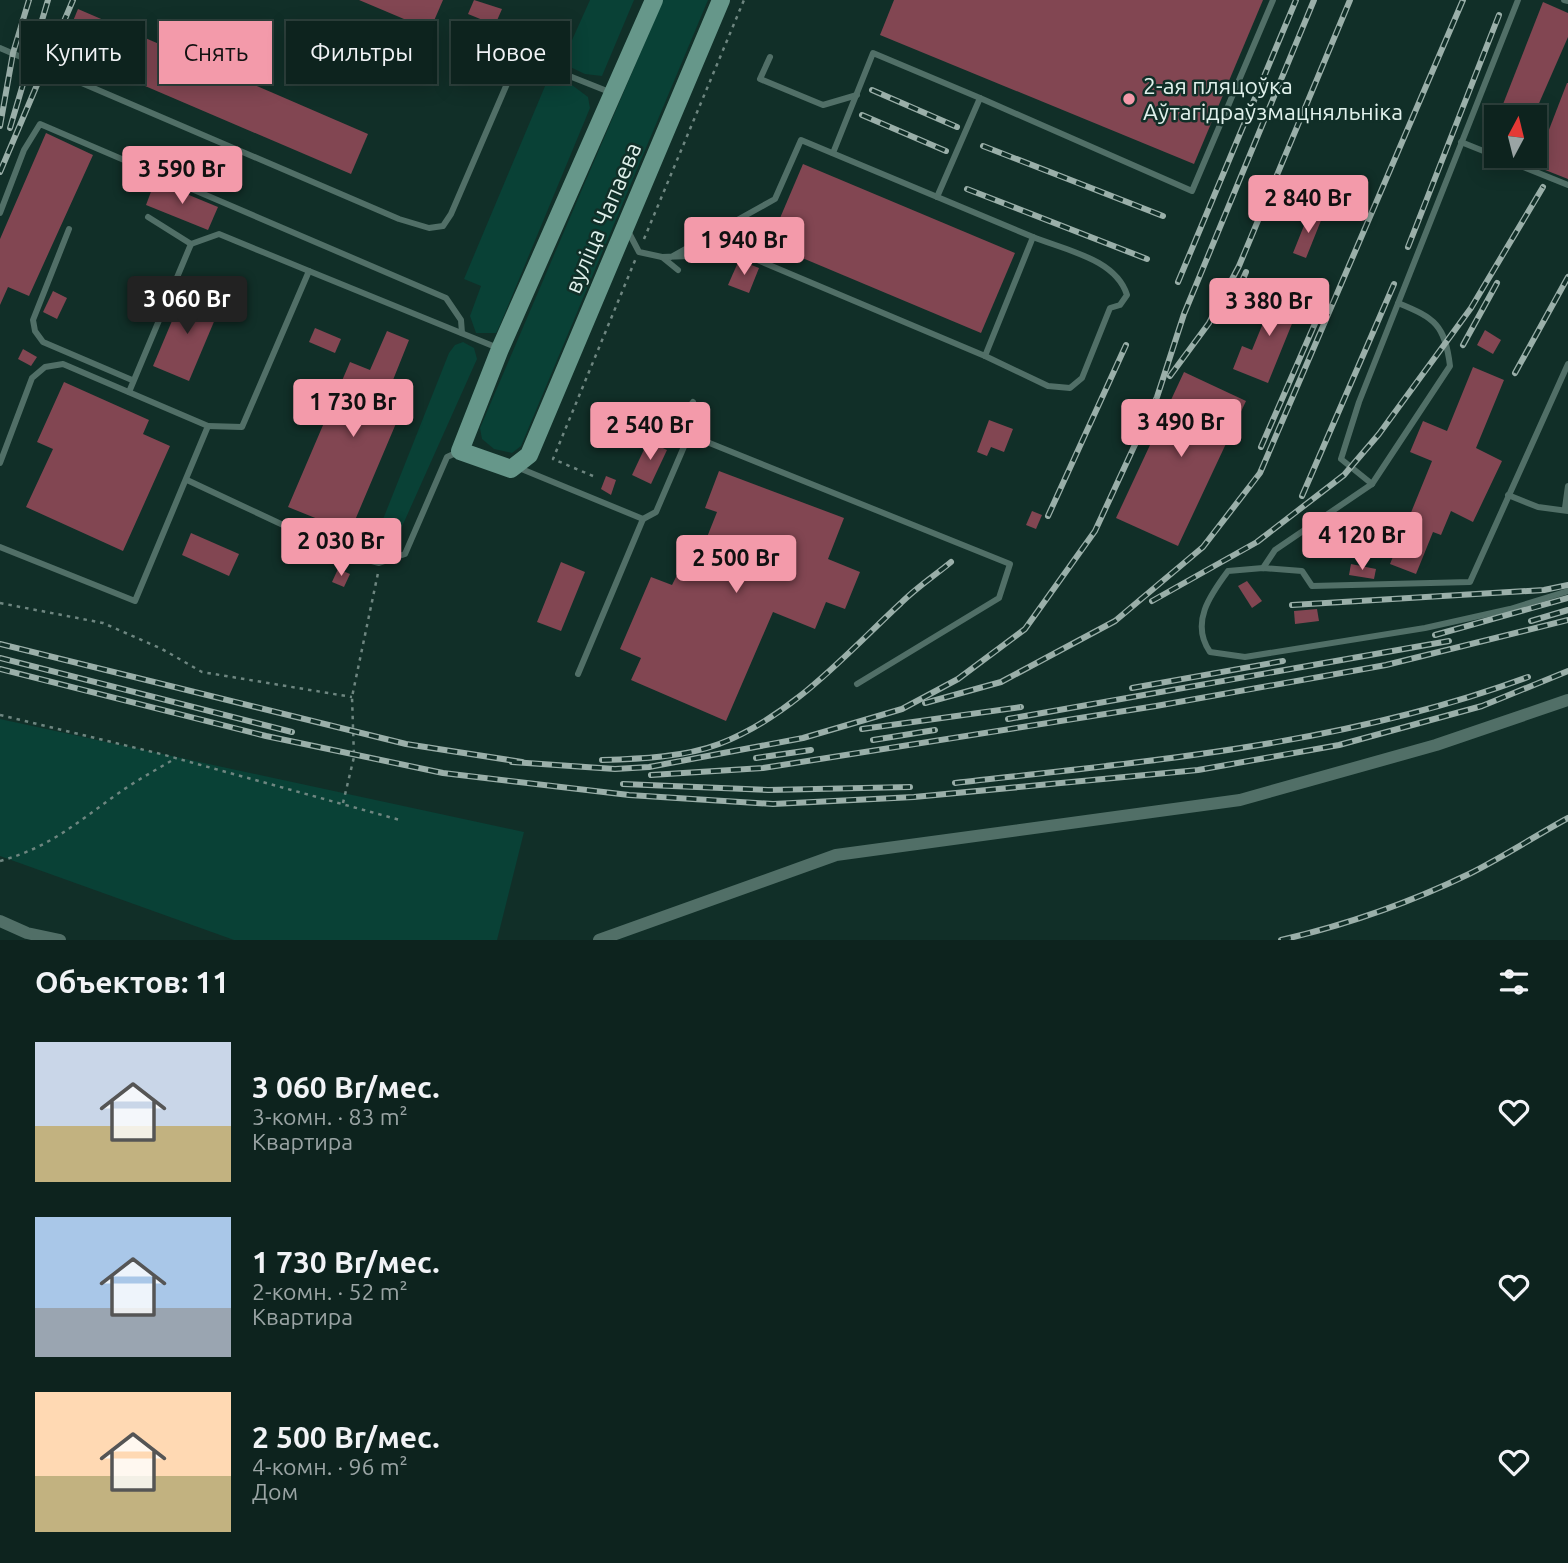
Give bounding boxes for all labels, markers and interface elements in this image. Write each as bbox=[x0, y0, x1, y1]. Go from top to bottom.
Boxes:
chip: Купить bbox=[21, 21, 145, 84]
chip: Снять bbox=[159, 21, 272, 84]
chip: Фильтры bbox=[286, 21, 437, 84]
chip: Новое bbox=[451, 21, 570, 84]
place label: 2-ая пляцоўка Аўтагідраўзмацняльніка bbox=[1143, 73, 1403, 124]
marker: 2-ая пляцоўка Аўтагідраўзмацняльніка bbox=[1121, 91, 1137, 107]
north arrow bbox=[1484, 105, 1547, 168]
map controls bbox=[1484, 105, 1547, 168]
street label: вуліца Чапаева bbox=[560, 139, 646, 297]
pin: 3 590 Br bbox=[110, 146, 254, 206]
text: 3 590 Br bbox=[138, 156, 226, 181]
pin: 2 840 Br bbox=[1236, 176, 1380, 235]
text: 2 840 Br bbox=[1264, 185, 1352, 210]
pin: 1 940 Br bbox=[672, 218, 816, 277]
text: 1 940 Br bbox=[700, 227, 788, 252]
pin: 3 060 Br bbox=[115, 276, 259, 336]
pin: 3 380 Br bbox=[1197, 278, 1341, 338]
text: 3 060 Br bbox=[143, 286, 231, 311]
text: 3 380 Br bbox=[1225, 288, 1313, 313]
pin: 1 730 Br bbox=[281, 380, 425, 439]
text: 1 730 Br bbox=[309, 389, 397, 414]
pin: 3 490 Br bbox=[1109, 400, 1253, 459]
pin: 2 540 Br bbox=[578, 402, 722, 462]
text: 3 490 Br bbox=[1137, 409, 1225, 434]
text: 2 540 Br bbox=[606, 412, 694, 437]
pin: 4 120 Br bbox=[1290, 512, 1434, 572]
pin: 2 030 Br bbox=[269, 518, 413, 578]
text: 4 120 Br bbox=[1318, 522, 1406, 547]
text: 2 030 Br bbox=[297, 528, 385, 553]
pin: 2 500 Br bbox=[664, 536, 808, 595]
text: 2 500 Br bbox=[692, 545, 780, 570]
icon: filters bbox=[1495, 963, 1533, 1001]
text: Объектов: 11 bbox=[35, 965, 229, 999]
icon: home bbox=[91, 1070, 175, 1154]
text: 3 060 Br/мес. bbox=[252, 1070, 440, 1104]
icon: heart bbox=[1495, 1093, 1533, 1131]
text: 3-комн. · 83 m² bbox=[252, 1104, 408, 1129]
text: Квартира bbox=[252, 1129, 353, 1154]
icon: home bbox=[91, 1245, 175, 1329]
text: 1 730 Br/мес. bbox=[252, 1245, 440, 1279]
icon: heart bbox=[1495, 1268, 1533, 1306]
text: 2-комн. · 52 m² bbox=[252, 1279, 408, 1304]
text: Квартира bbox=[252, 1304, 353, 1329]
icon: home bbox=[91, 1420, 175, 1504]
text: 2 500 Br/мес. bbox=[252, 1420, 440, 1454]
icon: heart bbox=[1495, 1443, 1533, 1481]
text: 4-комн. · 96 m² bbox=[252, 1454, 408, 1479]
text: Дом bbox=[252, 1479, 298, 1504]

